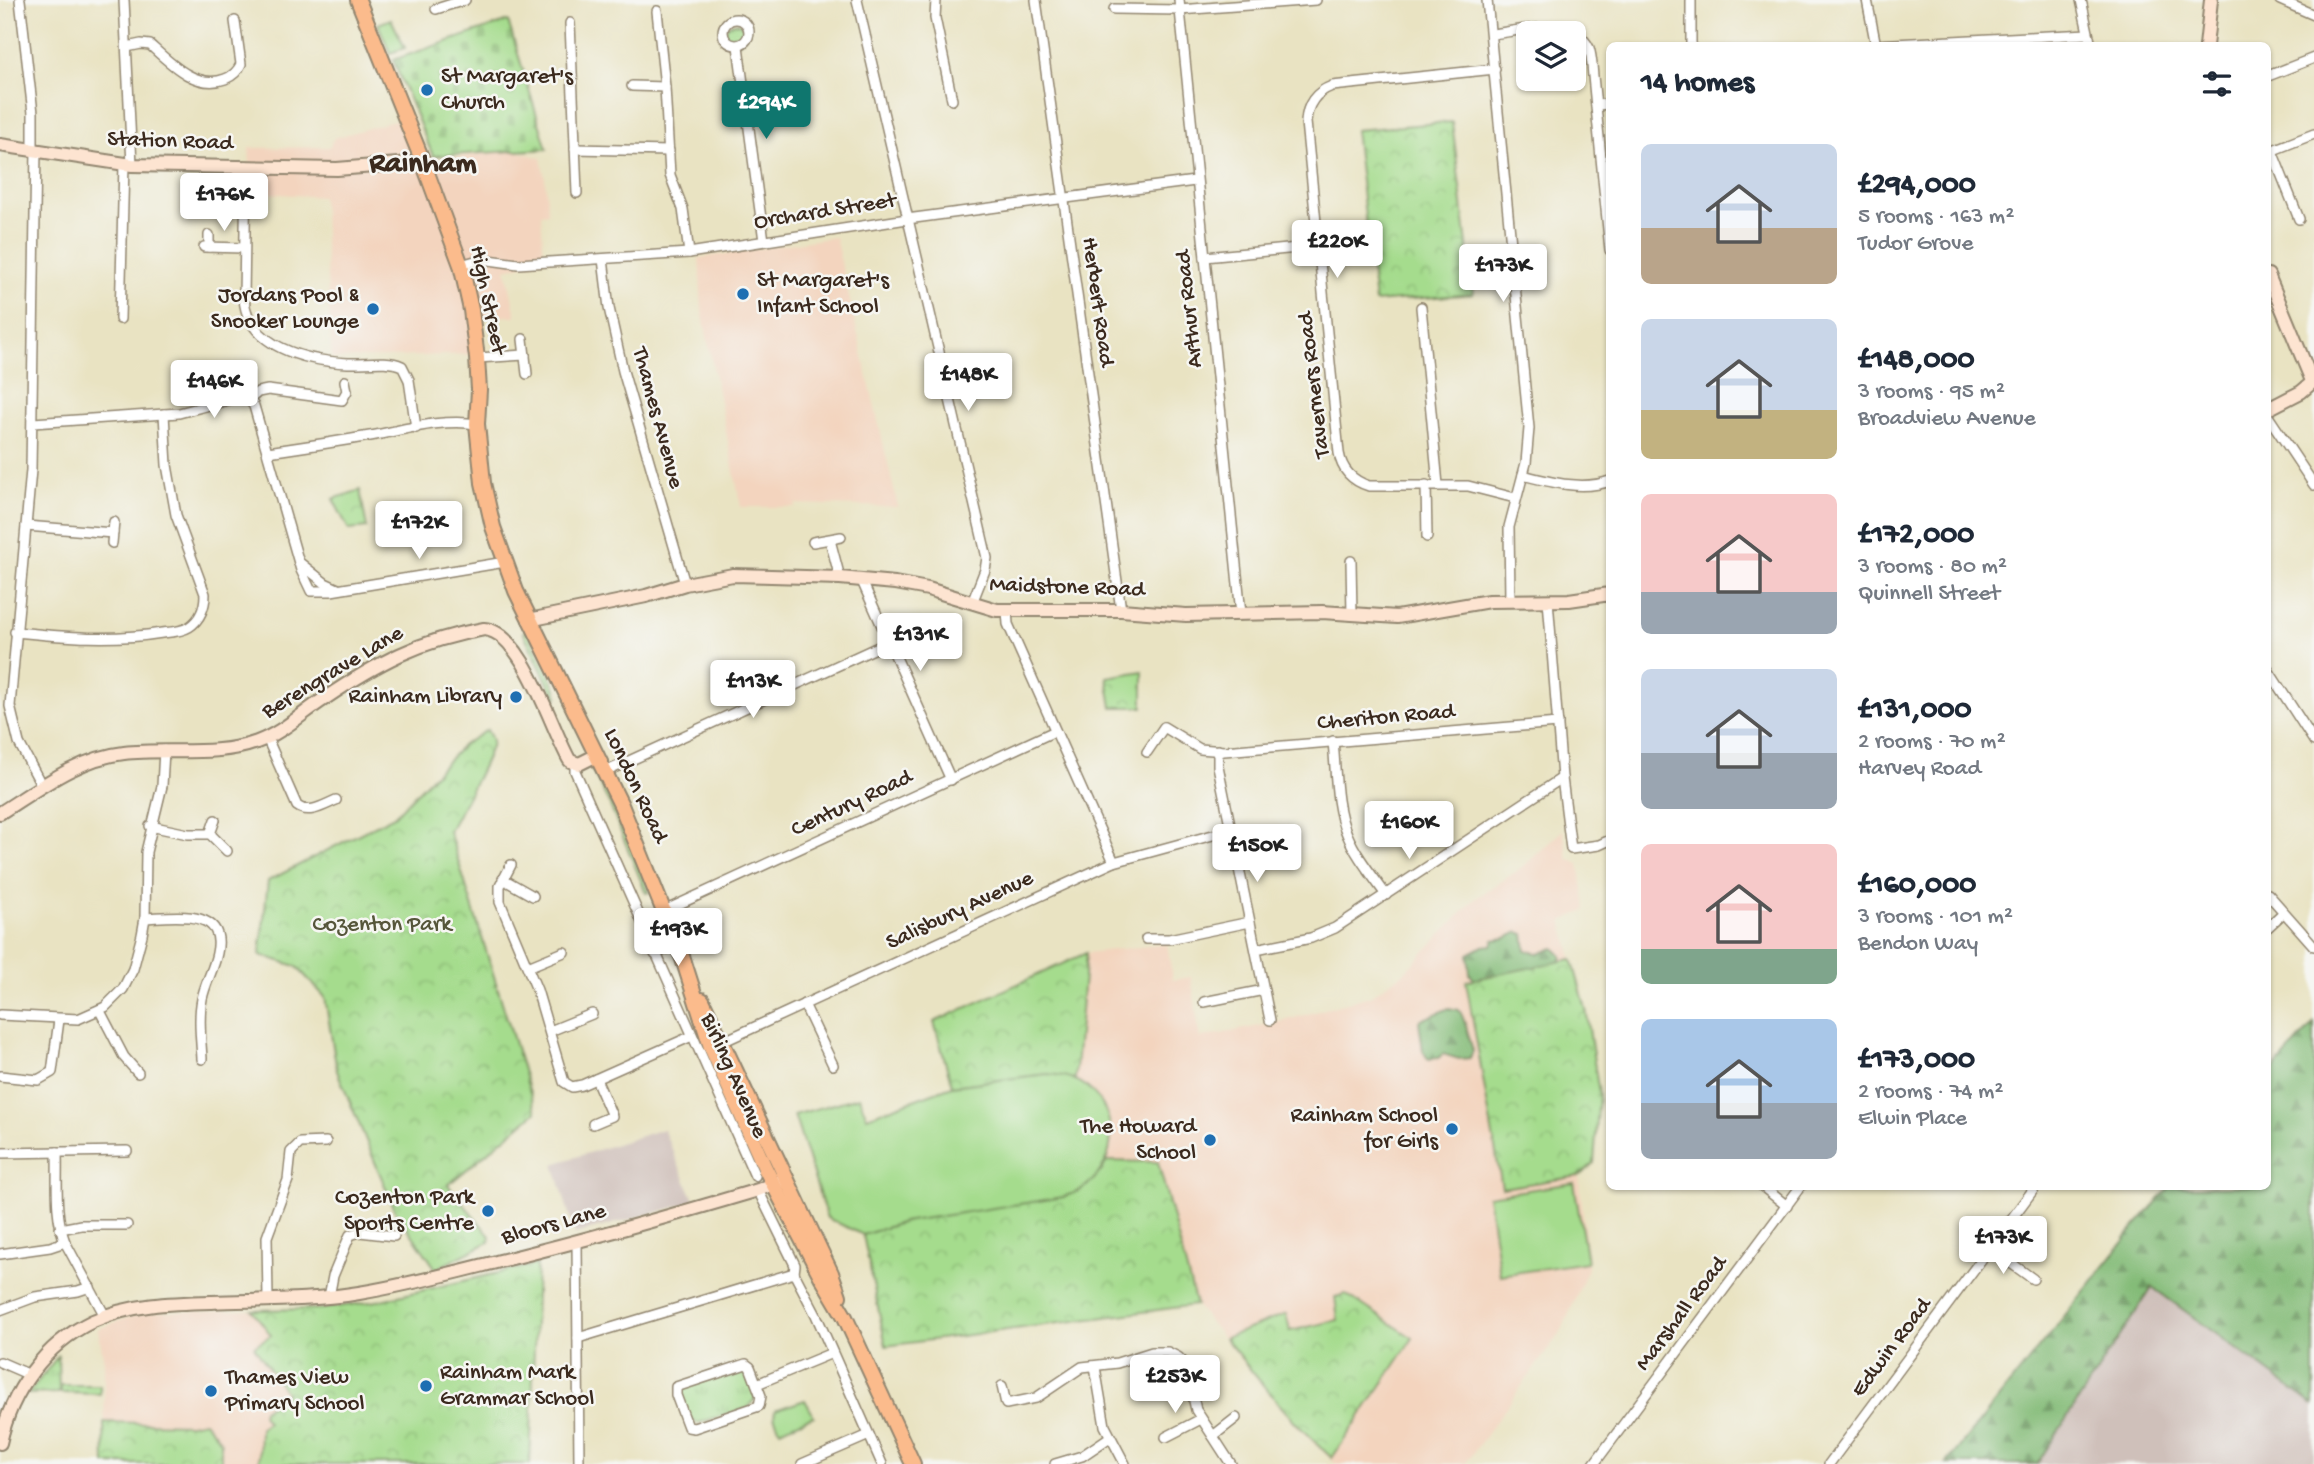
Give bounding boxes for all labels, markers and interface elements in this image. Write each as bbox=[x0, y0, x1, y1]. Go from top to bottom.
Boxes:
map controls bbox=[1516, 21, 1586, 91]
button: layers bbox=[1516, 21, 1586, 91]
place label: St Margaret's Church bbox=[441, 64, 573, 117]
icon: filters bbox=[2198, 65, 2236, 103]
text: 14 homes bbox=[1641, 67, 1754, 102]
marker: St Margaret's Church bbox=[419, 82, 435, 98]
pin: £294K bbox=[717, 82, 815, 141]
text: £294K bbox=[738, 90, 794, 117]
street label: Station Road bbox=[107, 126, 235, 158]
district label: Rainham bbox=[368, 148, 477, 183]
text: £294,000 bbox=[1858, 169, 1976, 204]
icon: home bbox=[1697, 172, 1781, 256]
pin: £176K bbox=[175, 174, 273, 233]
text: £176K bbox=[196, 182, 252, 209]
street label: Orchard Street bbox=[752, 187, 899, 237]
text: 5 rooms · 163 m² bbox=[1858, 204, 2014, 231]
pin: £220K bbox=[1288, 220, 1386, 280]
text: £220K bbox=[1308, 229, 1366, 256]
text: Tudor Grove bbox=[1858, 231, 1973, 258]
street label: Herbert Road bbox=[1075, 236, 1120, 370]
street label: High Street bbox=[462, 243, 512, 358]
pin: £173K bbox=[1454, 244, 1552, 304]
street label: Arthur Road bbox=[1170, 247, 1210, 369]
text: £173K bbox=[1475, 253, 1531, 280]
place label: St Margaret's Infant School bbox=[757, 268, 889, 321]
place label: Jordans Pool & Snooker Lounge bbox=[211, 283, 360, 336]
marker: St Margaret's Infant School bbox=[735, 286, 751, 302]
marker: Jordans Pool & Snooker Lounge bbox=[365, 301, 381, 317]
street label: Taverners Road bbox=[1292, 309, 1338, 462]
street label: Thames Avenue bbox=[625, 342, 689, 493]
text: £148,000 bbox=[1858, 344, 1975, 379]
icon: home bbox=[1697, 347, 1781, 431]
pin: £148K bbox=[919, 354, 1017, 413]
pin: £146K bbox=[165, 360, 263, 420]
text: £148K bbox=[940, 362, 996, 389]
text: £146K bbox=[187, 369, 241, 396]
text: 3 rooms · 95 m² bbox=[1858, 379, 2005, 406]
text: Broadview Avenue bbox=[1858, 406, 2036, 433]
pin: £172K bbox=[370, 502, 468, 561]
text: £172K bbox=[391, 510, 447, 537]
text: £172,000 bbox=[1858, 519, 1974, 554]
icon: home bbox=[1697, 522, 1781, 606]
text: 3 rooms · 80 m² bbox=[1858, 554, 2007, 581]
street label: Maidstone Road bbox=[989, 572, 1147, 604]
text: Quinnell Street bbox=[1858, 581, 2000, 608]
pin: £131K bbox=[871, 614, 969, 673]
street label: Berengrave Lane bbox=[257, 620, 409, 726]
text: £131K bbox=[893, 622, 947, 649]
pin: £113K bbox=[704, 660, 802, 720]
text: £113K bbox=[726, 669, 780, 696]
place label: Rainham Library bbox=[348, 684, 502, 711]
marker: Rainham Library bbox=[508, 689, 524, 705]
text: £131,000 bbox=[1858, 694, 1972, 729]
icon: home bbox=[1697, 697, 1781, 781]
street label: Cheriton Road bbox=[1316, 698, 1457, 737]
street label: London Road bbox=[597, 724, 674, 849]
text: 2 rooms · 70 m² bbox=[1858, 729, 2006, 756]
text: Harvey Road bbox=[1858, 756, 1981, 783]
street label: Century Road bbox=[787, 764, 918, 844]
pin: £160K bbox=[1360, 802, 1458, 861]
text: £160K bbox=[1381, 810, 1437, 837]
pin: £150K bbox=[1208, 824, 1306, 884]
text: £150K bbox=[1228, 833, 1286, 860]
street label: Salisbury Avenue bbox=[882, 865, 1039, 957]
text: £160,000 bbox=[1858, 869, 1976, 904]
icon: home bbox=[1697, 872, 1781, 956]
text: 3 rooms · 101 m² bbox=[1858, 904, 2013, 931]
pin: £193K bbox=[629, 908, 727, 968]
park label: Cozenton Park bbox=[313, 912, 454, 939]
text: £193K bbox=[650, 917, 706, 944]
text: Bendon Way bbox=[1858, 931, 1978, 958]
street label: Birling Avenue bbox=[693, 1009, 773, 1144]
text: £173,000 bbox=[1858, 1044, 1975, 1079]
icon: home bbox=[1697, 1047, 1781, 1131]
text: 2 rooms · 74 m² bbox=[1858, 1079, 2003, 1106]
place label: Rainham School for Girls bbox=[1291, 1103, 1439, 1156]
text: Elwin Place bbox=[1858, 1106, 1967, 1133]
place label: The Howard School bbox=[1078, 1114, 1198, 1167]
marker: Rainham School for Girls bbox=[1444, 1121, 1460, 1137]
marker: The Howard School bbox=[1202, 1132, 1218, 1148]
place label: Cozenton Park Sports Centre bbox=[335, 1185, 477, 1238]
street label: Bloors Lane bbox=[498, 1198, 610, 1252]
marker: Cozenton Park Sports Centre bbox=[480, 1203, 496, 1219]
pin: £173K bbox=[1954, 1216, 2052, 1276]
text: £173K bbox=[1975, 1225, 2031, 1252]
street label: Marshall Road bbox=[1630, 1250, 1735, 1377]
street label: Edwin Road bbox=[1846, 1292, 1939, 1403]
pin: £253K bbox=[1126, 1356, 1224, 1415]
place label: Rainham Mark Grammar School bbox=[440, 1360, 594, 1413]
text: £253K bbox=[1146, 1364, 1204, 1391]
place label: Thames View Primary School bbox=[223, 1365, 365, 1418]
marker: Rainham Mark Grammar School bbox=[418, 1378, 434, 1394]
marker: Thames View Primary School bbox=[203, 1383, 219, 1399]

